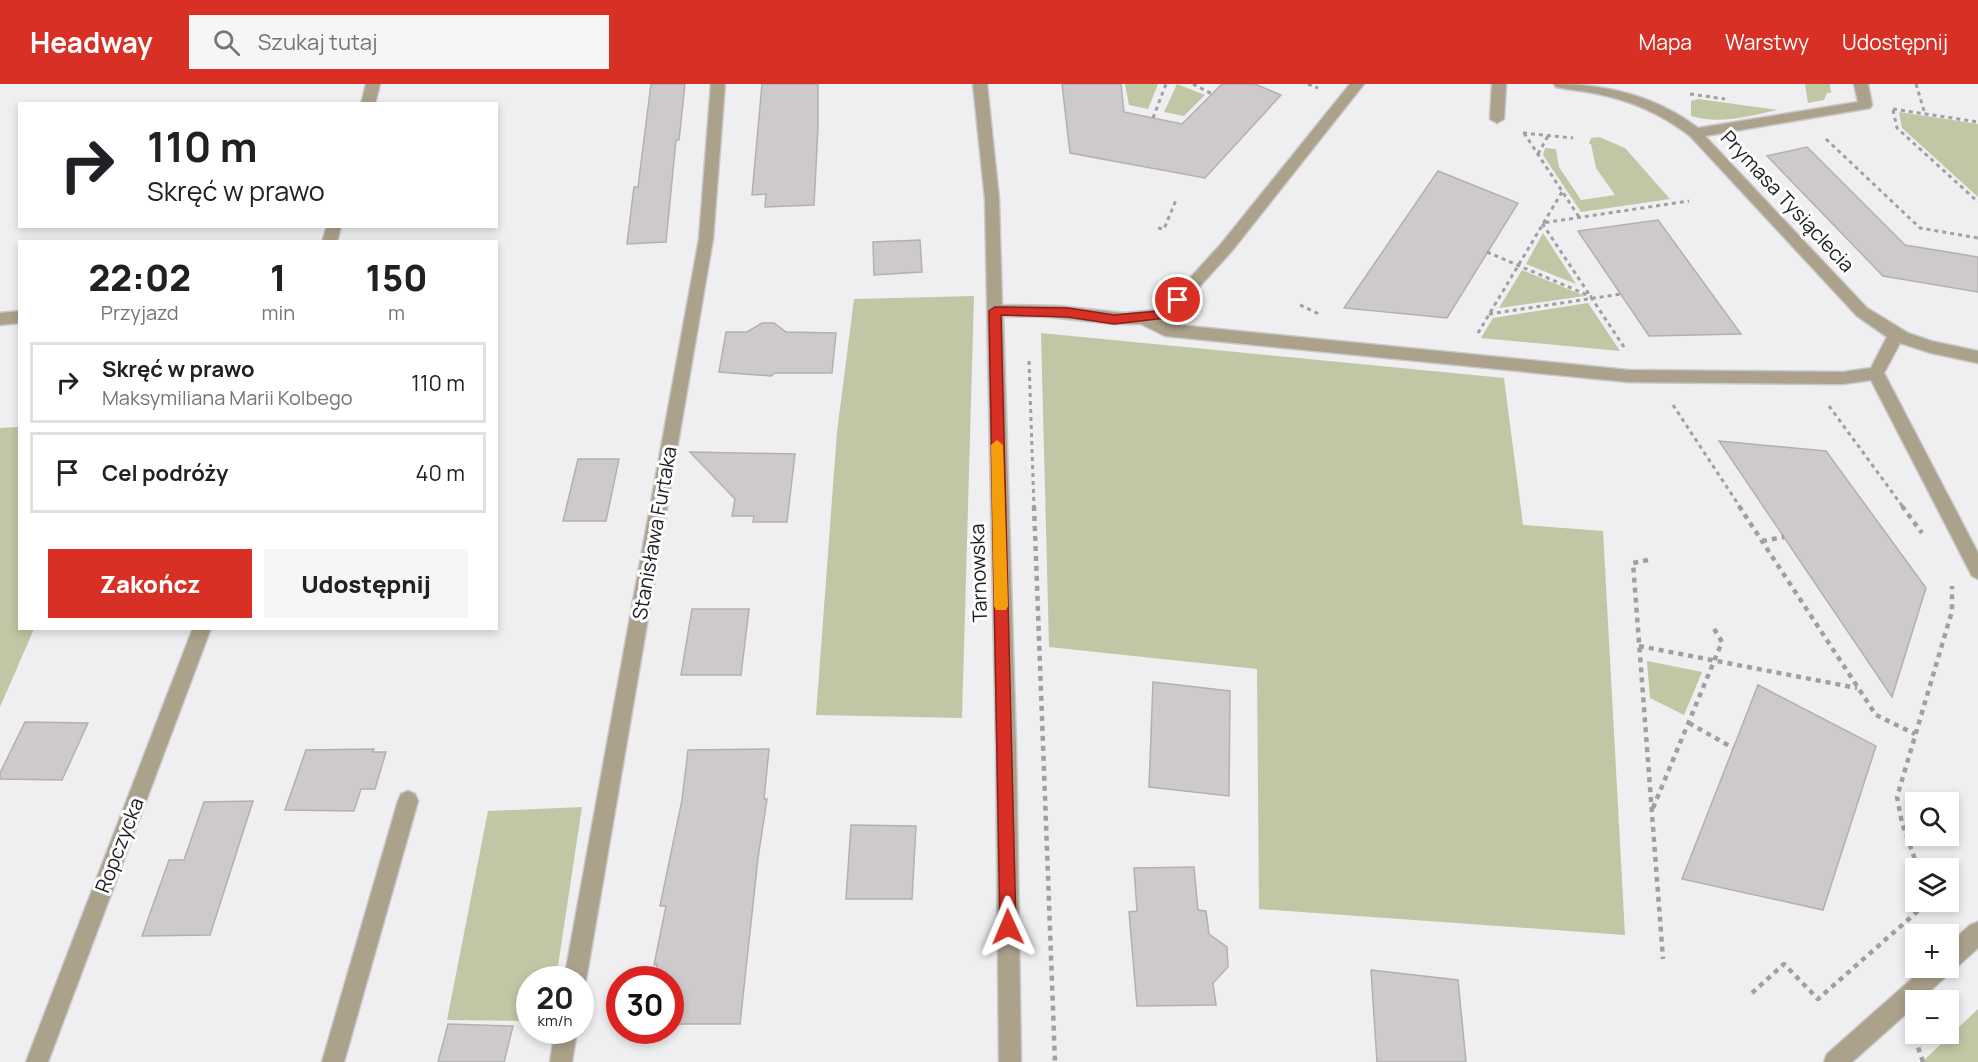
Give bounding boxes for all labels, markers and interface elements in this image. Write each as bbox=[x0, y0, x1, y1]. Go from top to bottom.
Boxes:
search box bbox=[189, 15, 609, 69]
text: Headway bbox=[30, 23, 153, 61]
icon: search bbox=[210, 26, 243, 59]
text: Szukaj tutaj bbox=[258, 27, 378, 57]
text: Mapa bbox=[1639, 28, 1692, 56]
text: Warstwy bbox=[1725, 28, 1809, 56]
text: Udostępnij bbox=[1842, 28, 1948, 56]
text: 110 m bbox=[147, 117, 258, 175]
street label: Prymasa Tysiąclecia bbox=[1715, 124, 1861, 278]
icon: right bbox=[48, 126, 126, 204]
text: Skręć w prawo bbox=[147, 172, 325, 209]
text: 22:02 bbox=[89, 253, 191, 302]
text: 1 bbox=[270, 253, 286, 302]
text: 150 bbox=[366, 253, 427, 302]
pin bbox=[1152, 274, 1203, 325]
icon: arrive bbox=[1161, 283, 1194, 316]
text: Przyjazd bbox=[101, 299, 179, 326]
text: min bbox=[262, 299, 295, 326]
text: m bbox=[388, 299, 405, 326]
text: Skręć w prawo bbox=[102, 354, 255, 384]
icon: right bbox=[51, 366, 84, 399]
text: 110 m bbox=[411, 368, 465, 398]
text: Maksymiliana Marii Kolbego bbox=[102, 384, 353, 411]
street label: Stanisława Furtaka bbox=[625, 444, 683, 622]
icon: arrive bbox=[51, 456, 84, 489]
text: Cel podróży bbox=[102, 458, 228, 488]
text: 40 m bbox=[416, 458, 465, 488]
street label: Tarnowska bbox=[963, 523, 993, 623]
button: Zakończ bbox=[48, 549, 252, 618]
button: Udostępnij bbox=[264, 549, 468, 618]
map controls bbox=[1905, 792, 1959, 1044]
button: search bbox=[1905, 792, 1959, 846]
street label: Ropczycka bbox=[89, 794, 149, 896]
button: layers bbox=[1905, 858, 1959, 912]
position arrow bbox=[976, 895, 1040, 959]
button: + bbox=[1905, 924, 1959, 978]
speed limit sign: 30 bbox=[606, 966, 684, 1044]
text: 20 bbox=[536, 977, 574, 1018]
button: − bbox=[1905, 990, 1959, 1044]
text: km/h bbox=[538, 1010, 572, 1031]

